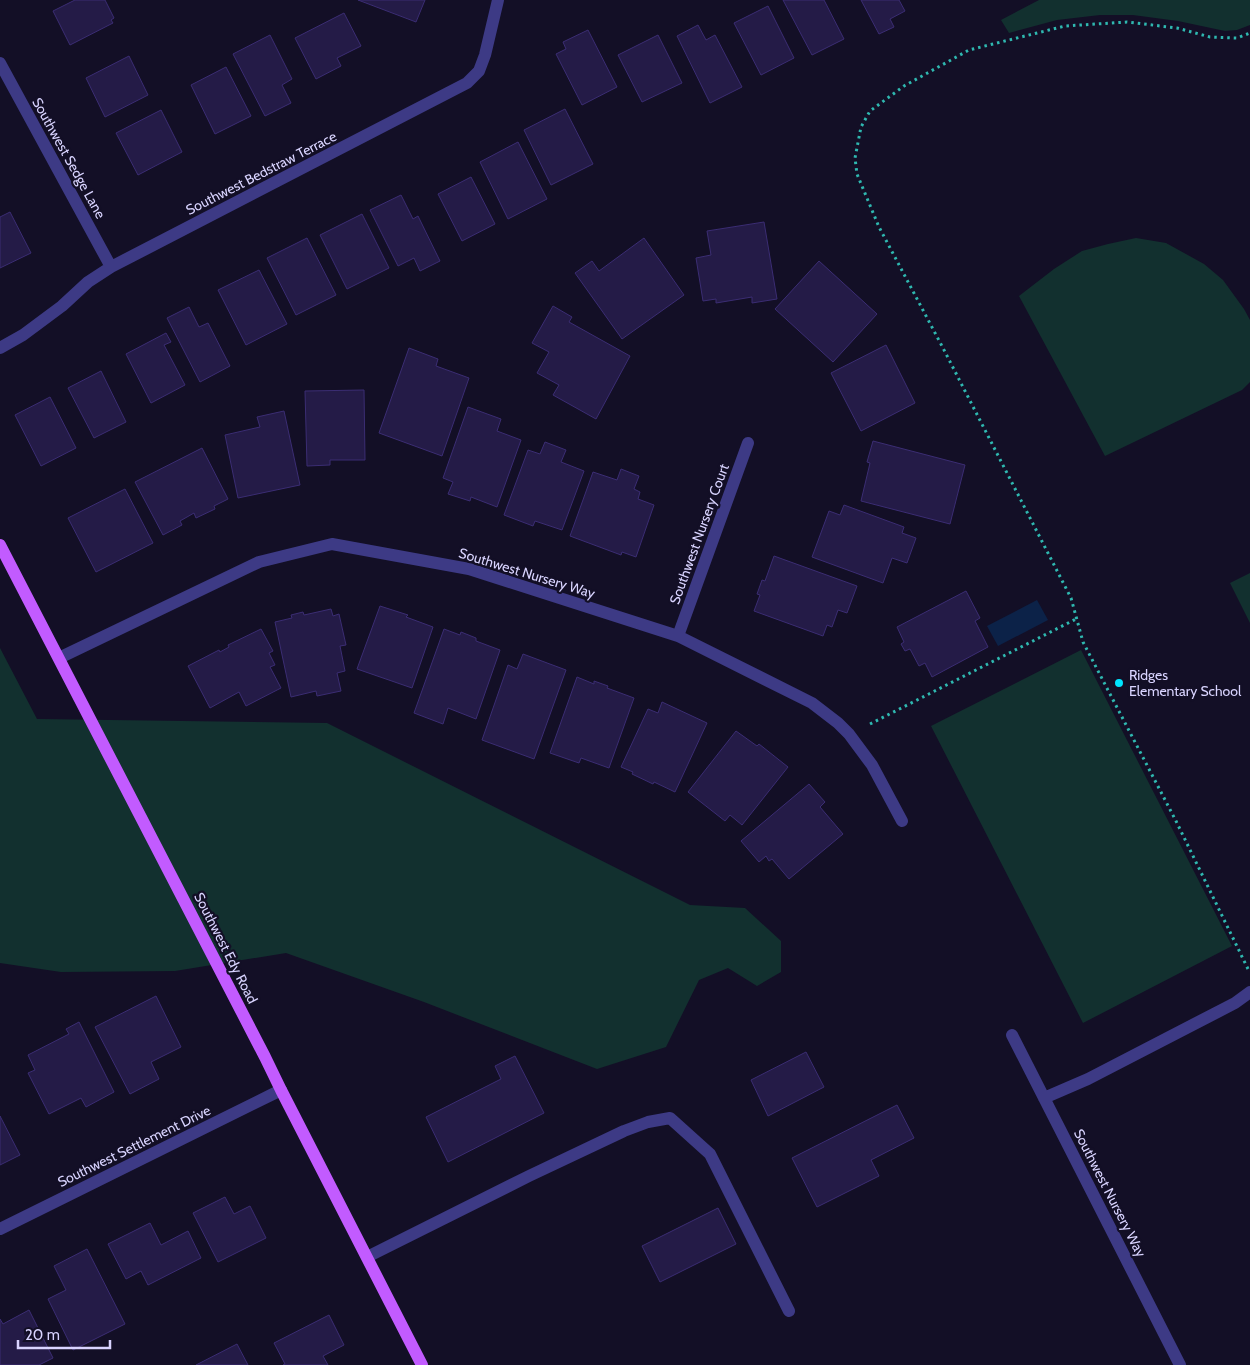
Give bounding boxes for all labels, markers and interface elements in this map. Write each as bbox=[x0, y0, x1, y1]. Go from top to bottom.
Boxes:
street label: Southwest Sedge Lane bbox=[28, 94, 110, 222]
street label: Southwest Bedstraw Terrace bbox=[183, 127, 339, 219]
street label: Southwest Nursery Court bbox=[665, 461, 733, 607]
street label: Southwest Nursery Way bbox=[457, 544, 597, 602]
place label: Ridges Elementary School bbox=[1129, 666, 1242, 700]
marker: Ridges Elementary School bbox=[1113, 677, 1125, 689]
street label: Southwest Edy Road bbox=[190, 889, 262, 1007]
street label: Southwest Settlement Drive bbox=[55, 1101, 213, 1191]
street label: Southwest Nursery Way bbox=[1070, 1126, 1150, 1260]
scale bar bbox=[18, 1318, 110, 1350]
text: 20 m bbox=[25, 1326, 60, 1344]

